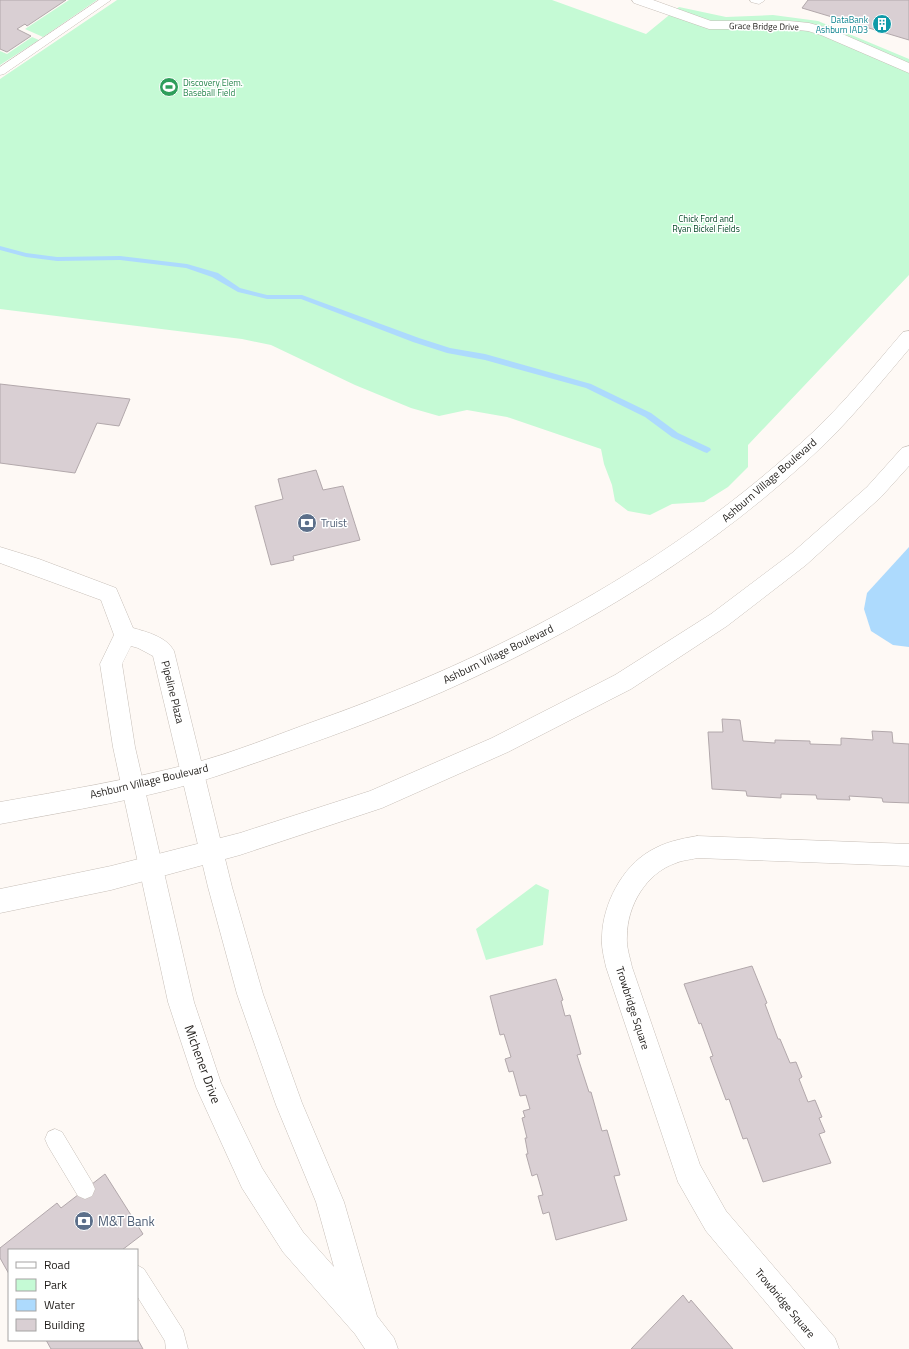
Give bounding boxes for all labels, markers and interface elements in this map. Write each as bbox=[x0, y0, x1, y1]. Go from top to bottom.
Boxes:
place label: DataBank Ashburn IAD3 bbox=[816, 13, 869, 36]
building icon: DataBank Ashburn IAD3 bbox=[871, 13, 893, 35]
street label: Grace Bridge Drive bbox=[729, 19, 799, 33]
sports icon: Discovery Elem. Baseball Field bbox=[158, 76, 180, 98]
place label: Discovery Elem. Baseball Field bbox=[183, 76, 243, 99]
park label: Chick Ford and Ryan Bickel Fields bbox=[672, 212, 740, 235]
street label: Ashburn Village Boulevard bbox=[718, 434, 820, 526]
bank icon: Truist bbox=[296, 512, 318, 534]
place label: Truist bbox=[321, 515, 347, 531]
street label: Ashburn Village Boulevard bbox=[440, 620, 556, 688]
street label: Pipeline Plaza bbox=[157, 659, 189, 726]
street label: Ashburn Village Boulevard bbox=[88, 760, 210, 802]
street label: Trowbridge Square bbox=[612, 964, 654, 1052]
street label: Michener Drive bbox=[180, 1022, 226, 1106]
bank icon: M&T Bank bbox=[73, 1210, 95, 1232]
place label: M&T Bank bbox=[98, 1211, 155, 1231]
legend bbox=[8, 1249, 138, 1341]
text: Road bbox=[44, 1255, 70, 1274]
street label: Trowbridge Square bbox=[751, 1265, 819, 1342]
text: Park bbox=[44, 1275, 67, 1294]
text: Water bbox=[44, 1295, 75, 1314]
text: Building bbox=[44, 1315, 85, 1334]

